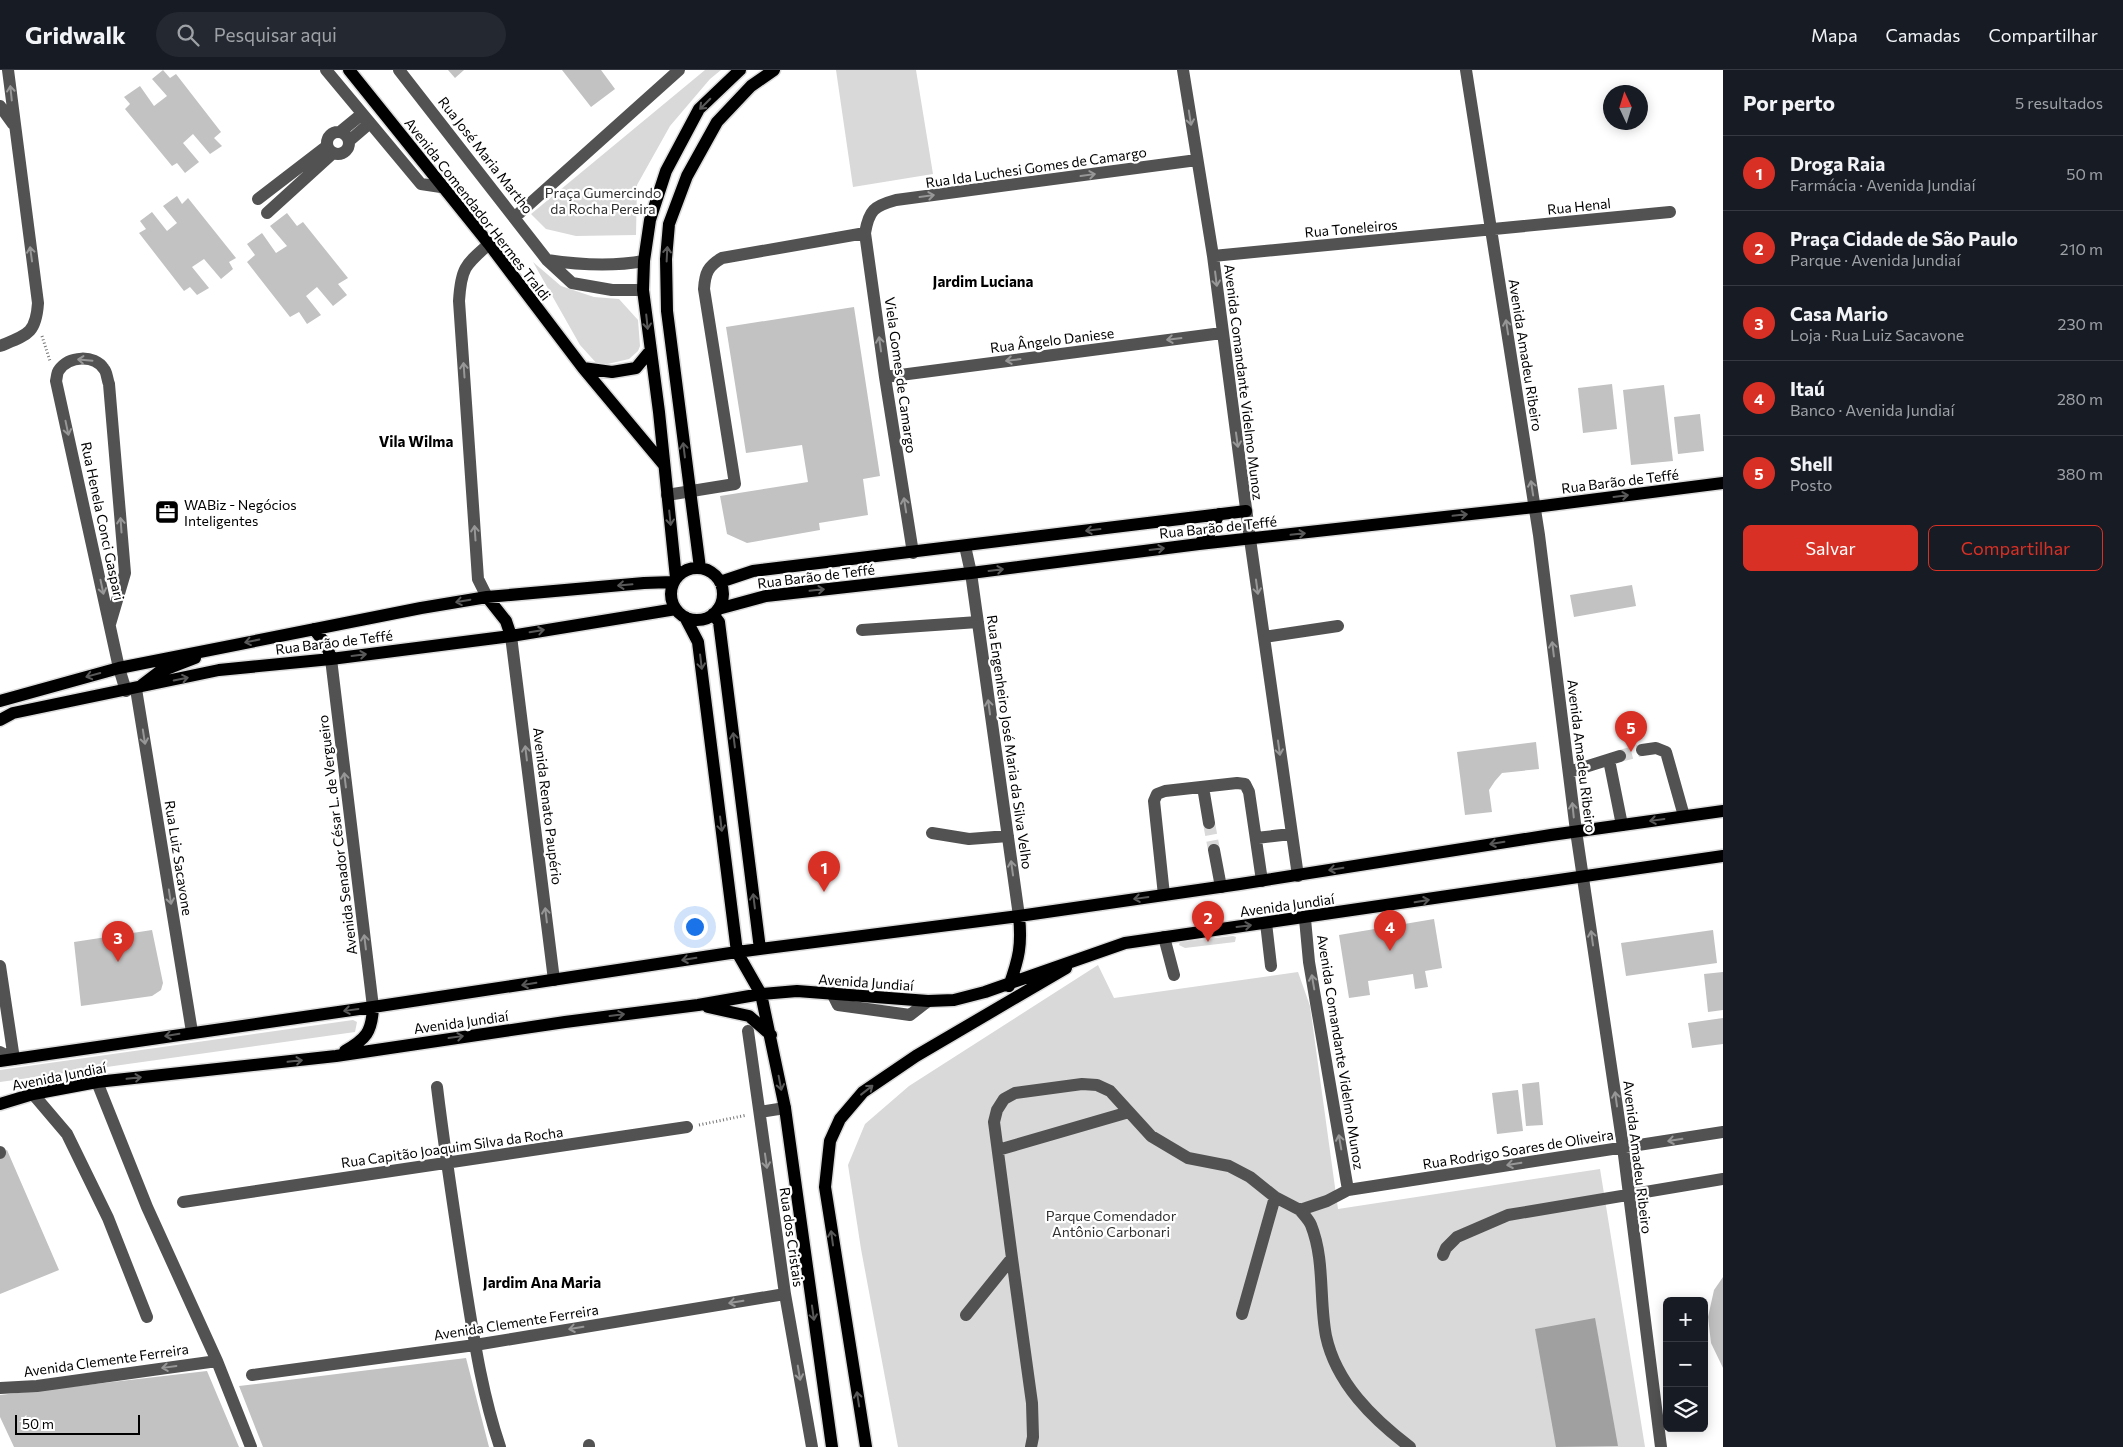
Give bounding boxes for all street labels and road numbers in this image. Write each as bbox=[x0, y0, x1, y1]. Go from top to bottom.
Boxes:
street label: Rua José Maria Martho bbox=[435, 93, 537, 217]
street label: Avenida Comendador Hermes Traldi bbox=[401, 114, 555, 304]
street label: Rua Ida Luchesi Gomes de Camargo bbox=[924, 143, 1148, 191]
street label: Rua Henal bbox=[1546, 194, 1612, 218]
street label: Rua Toneleiros bbox=[1304, 215, 1398, 241]
street label: Avenida Comandante Videlmo Munoz bbox=[1221, 263, 1267, 501]
street label: Avenida Amadeu Ribeiro bbox=[1506, 277, 1546, 433]
street label: Viela Gomes de Camargo bbox=[882, 296, 920, 454]
street label: Rua Ângelo Daniese bbox=[989, 324, 1115, 356]
street label: Rua Henela Conci Gaspari bbox=[78, 440, 128, 602]
street label: Rua Barão de Teffé bbox=[1560, 465, 1680, 497]
street label: Rua Barão de Teffé bbox=[1158, 512, 1278, 542]
street label: Rua Barão de Teffé bbox=[756, 560, 876, 592]
street label: Rua Engenheiro José Maria da Silva Velho bbox=[984, 614, 1036, 870]
street label: Rua Barão de Teffé bbox=[274, 626, 394, 658]
street label: Avenida Amadeu Ribeiro bbox=[1564, 678, 1600, 834]
street label: Avenida Senador César L. de Vergueiro bbox=[314, 714, 360, 956]
street label: Avenida Renato Paupério bbox=[530, 726, 566, 886]
street label: Rua Luiz Sacavone bbox=[161, 799, 197, 917]
street label: Avenida Jundiaí bbox=[1238, 890, 1336, 920]
street label: Avenida Comandante Videlmo Munoz bbox=[1314, 933, 1368, 1171]
street label: Avenida Jundiaí bbox=[818, 970, 915, 994]
street label: Avenida Jundiaí bbox=[412, 1007, 510, 1037]
street label: Avenida Jundiaí bbox=[10, 1058, 108, 1093]
street label: Avenida Amadeu Ribeiro bbox=[1620, 1079, 1656, 1235]
street label: Rua Capitão Joaquim Silva da Rocha bbox=[340, 1123, 564, 1171]
street label: Rua Rodrigo Soares de Oliveira bbox=[1421, 1125, 1615, 1173]
street label: Rua dos Cristais bbox=[777, 1186, 807, 1288]
street label: Avenida Clemente Ferreira bbox=[432, 1301, 600, 1343]
street label: Avenida Clemente Ferreira bbox=[22, 1340, 190, 1380]

